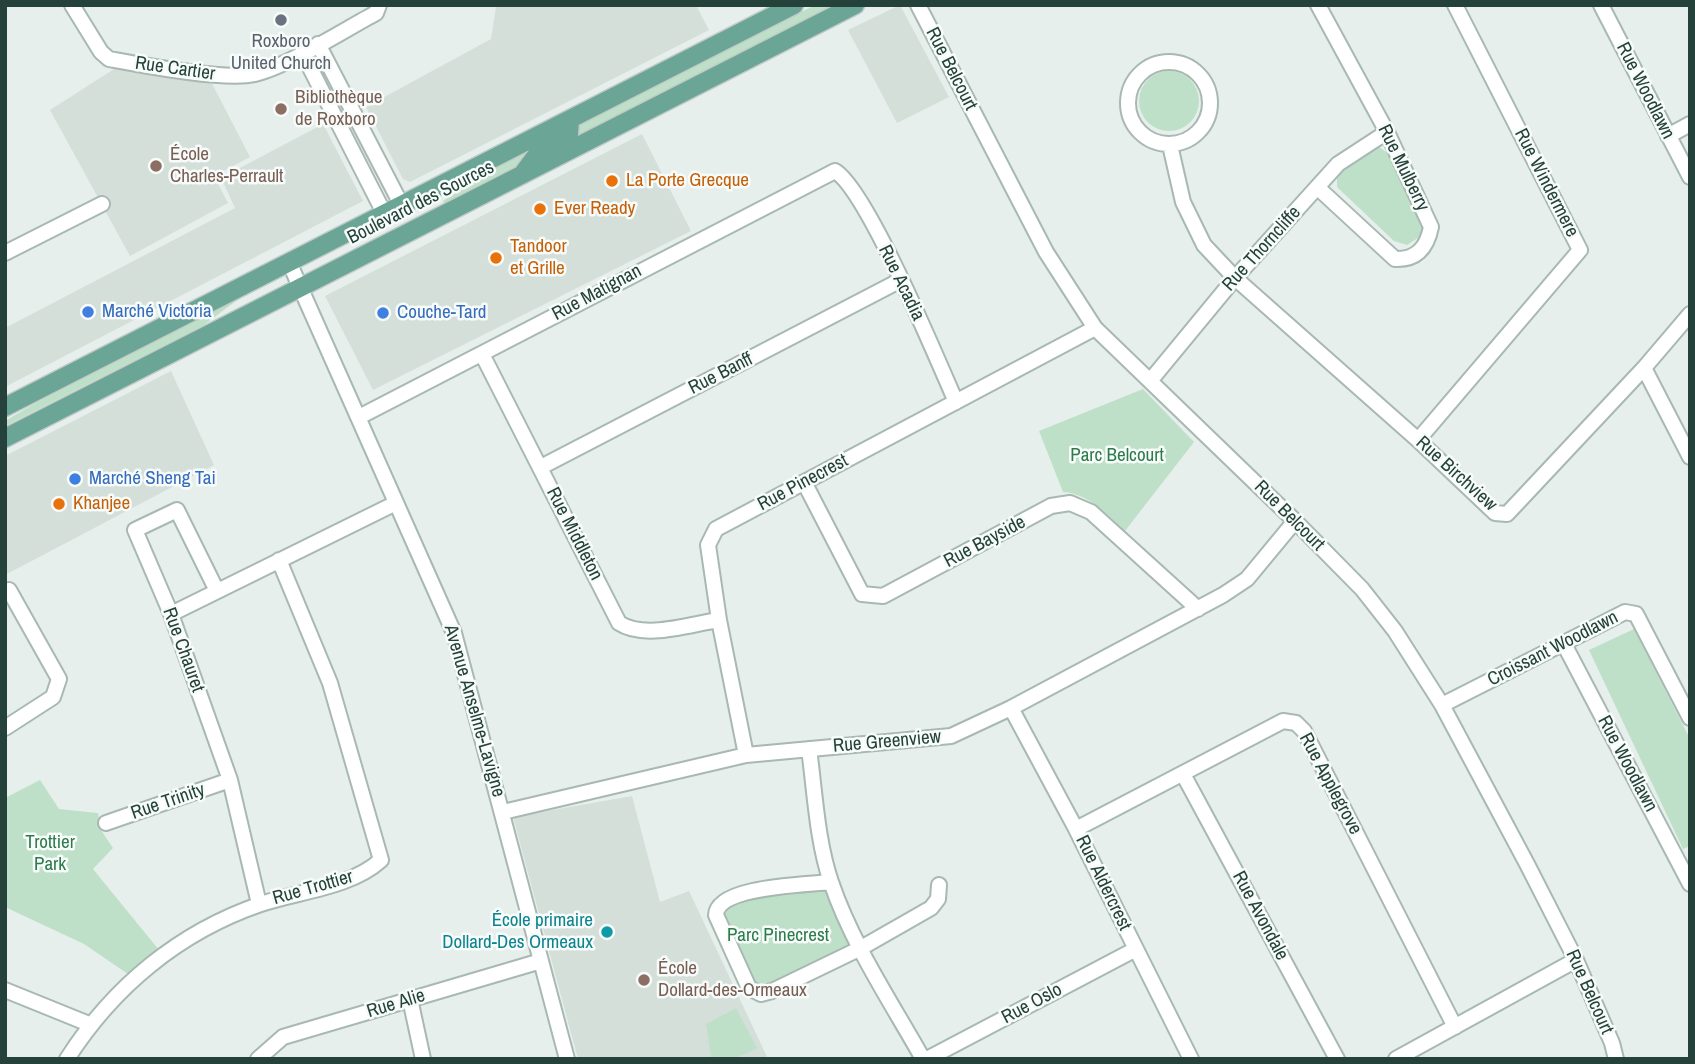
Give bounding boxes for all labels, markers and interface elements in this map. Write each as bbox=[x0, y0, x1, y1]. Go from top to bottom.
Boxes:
marker: Roxboro United Church bbox=[273, 12, 289, 28]
street label: Rue Belcourt bbox=[920, 24, 982, 114]
place label: Roxboro United Church bbox=[231, 31, 331, 75]
street label: Rue Woodlawn bbox=[1611, 39, 1679, 143]
street label: Rue Cartier bbox=[134, 52, 216, 86]
place label: Bibliothèque de Roxboro bbox=[295, 87, 382, 131]
marker: Bibliothèque de Roxboro bbox=[273, 101, 289, 117]
street label: Rue Mulberry bbox=[1372, 121, 1434, 215]
street label: Rue Windermere bbox=[1509, 125, 1583, 241]
place label: École Charles-Perrault bbox=[170, 144, 283, 188]
street label: Boulevard des Sources bbox=[344, 156, 498, 250]
marker: École Charles-Perrault bbox=[148, 158, 164, 174]
place label: La Porte Grecque bbox=[626, 170, 749, 192]
marker: La Porte Grecque bbox=[604, 173, 620, 189]
place label: Ever Ready bbox=[554, 198, 635, 220]
marker: Ever Ready bbox=[532, 201, 548, 217]
street label: Rue Thorncliffe bbox=[1218, 202, 1306, 296]
place label: Tandoor et Grille bbox=[510, 236, 567, 280]
street label: Rue Acadia bbox=[873, 241, 929, 325]
marker: Tandoor et Grille bbox=[488, 250, 504, 266]
street label: Rue Matignan bbox=[548, 260, 646, 326]
place label: Marché Victoria bbox=[102, 301, 212, 323]
place label: Couche-Tard bbox=[397, 302, 486, 324]
marker: Marché Victoria bbox=[80, 304, 96, 320]
marker: Couche-Tard bbox=[375, 305, 391, 321]
street label: Rue Banff bbox=[685, 348, 757, 400]
street label: Rue Birchview bbox=[1411, 432, 1501, 516]
park label: Parc Belcourt bbox=[1070, 445, 1164, 467]
street label: Rue Pinecrest bbox=[754, 450, 852, 516]
place label: Marché Sheng Tai bbox=[89, 468, 216, 490]
marker: Marché Sheng Tai bbox=[67, 471, 83, 487]
street label: Rue Belcourt bbox=[1249, 476, 1329, 556]
street label: Rue Middleton bbox=[541, 484, 607, 584]
place label: Khanjee bbox=[73, 493, 130, 515]
marker: Khanjee bbox=[51, 496, 67, 512]
street label: Rue Bayside bbox=[940, 511, 1030, 573]
street label: Rue Chauret bbox=[157, 605, 209, 695]
street label: Croissant Woodlawn bbox=[1484, 606, 1622, 692]
street label: Avenue Anselme-Lavigne bbox=[438, 622, 510, 800]
street label: Rue Woodlawn bbox=[1592, 712, 1662, 816]
street label: Rue Greenview bbox=[832, 726, 942, 758]
street label: Rue Applegrove bbox=[1294, 729, 1366, 839]
street label: Rue Trinity bbox=[128, 779, 208, 825]
park label: Trottier Park bbox=[25, 832, 75, 876]
street label: Rue Aldercrest bbox=[1070, 832, 1136, 934]
street label: Rue Trottier bbox=[270, 866, 356, 910]
street label: Rue Avondale bbox=[1227, 868, 1293, 964]
place label: École primaire Dollard-Des Ormeaux bbox=[442, 910, 593, 954]
marker: École primaire Dollard-Des Ormeaux bbox=[599, 924, 615, 940]
park label: Parc Pinecrest bbox=[727, 925, 829, 947]
street label: Rue Belcourt bbox=[1560, 946, 1618, 1038]
place label: École Dollard-des-Ormeaux bbox=[658, 958, 807, 1002]
marker: École Dollard-des-Ormeaux bbox=[636, 972, 652, 988]
street label: Rue Oslo bbox=[998, 979, 1066, 1029]
street label: Rue Alie bbox=[364, 984, 428, 1024]

